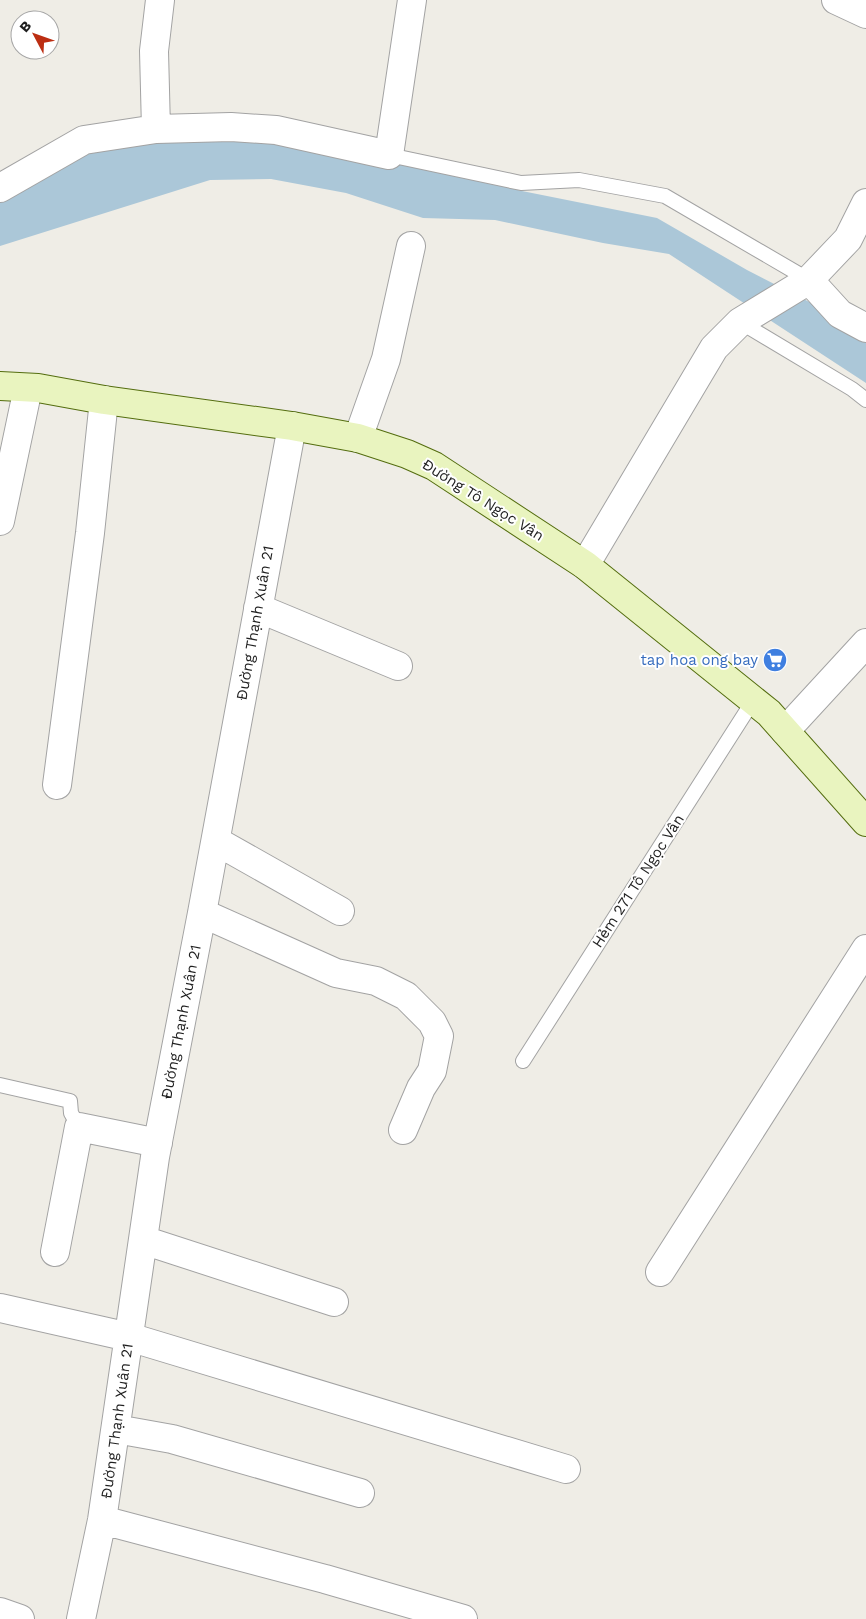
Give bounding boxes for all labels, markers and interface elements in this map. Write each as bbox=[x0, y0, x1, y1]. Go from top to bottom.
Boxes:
north arrow bbox=[10, 10, 60, 60]
text: B bbox=[16, 17, 35, 35]
street label: Đường Tô Ngọc Vân bbox=[419, 455, 547, 545]
street label: Đường Thạnh Xuân 21 bbox=[233, 544, 277, 702]
supermarket icon: tap hoa ong bay bbox=[762, 647, 788, 673]
place label: tap hoa ong bay bbox=[641, 651, 758, 669]
street label: Hẻm 271 Tô Ngọc Vân bbox=[588, 811, 688, 951]
street label: Đường Thạnh Xuân 21 bbox=[157, 943, 205, 1101]
street label: Đường Thạnh Xuân 21 bbox=[97, 1342, 137, 1500]

